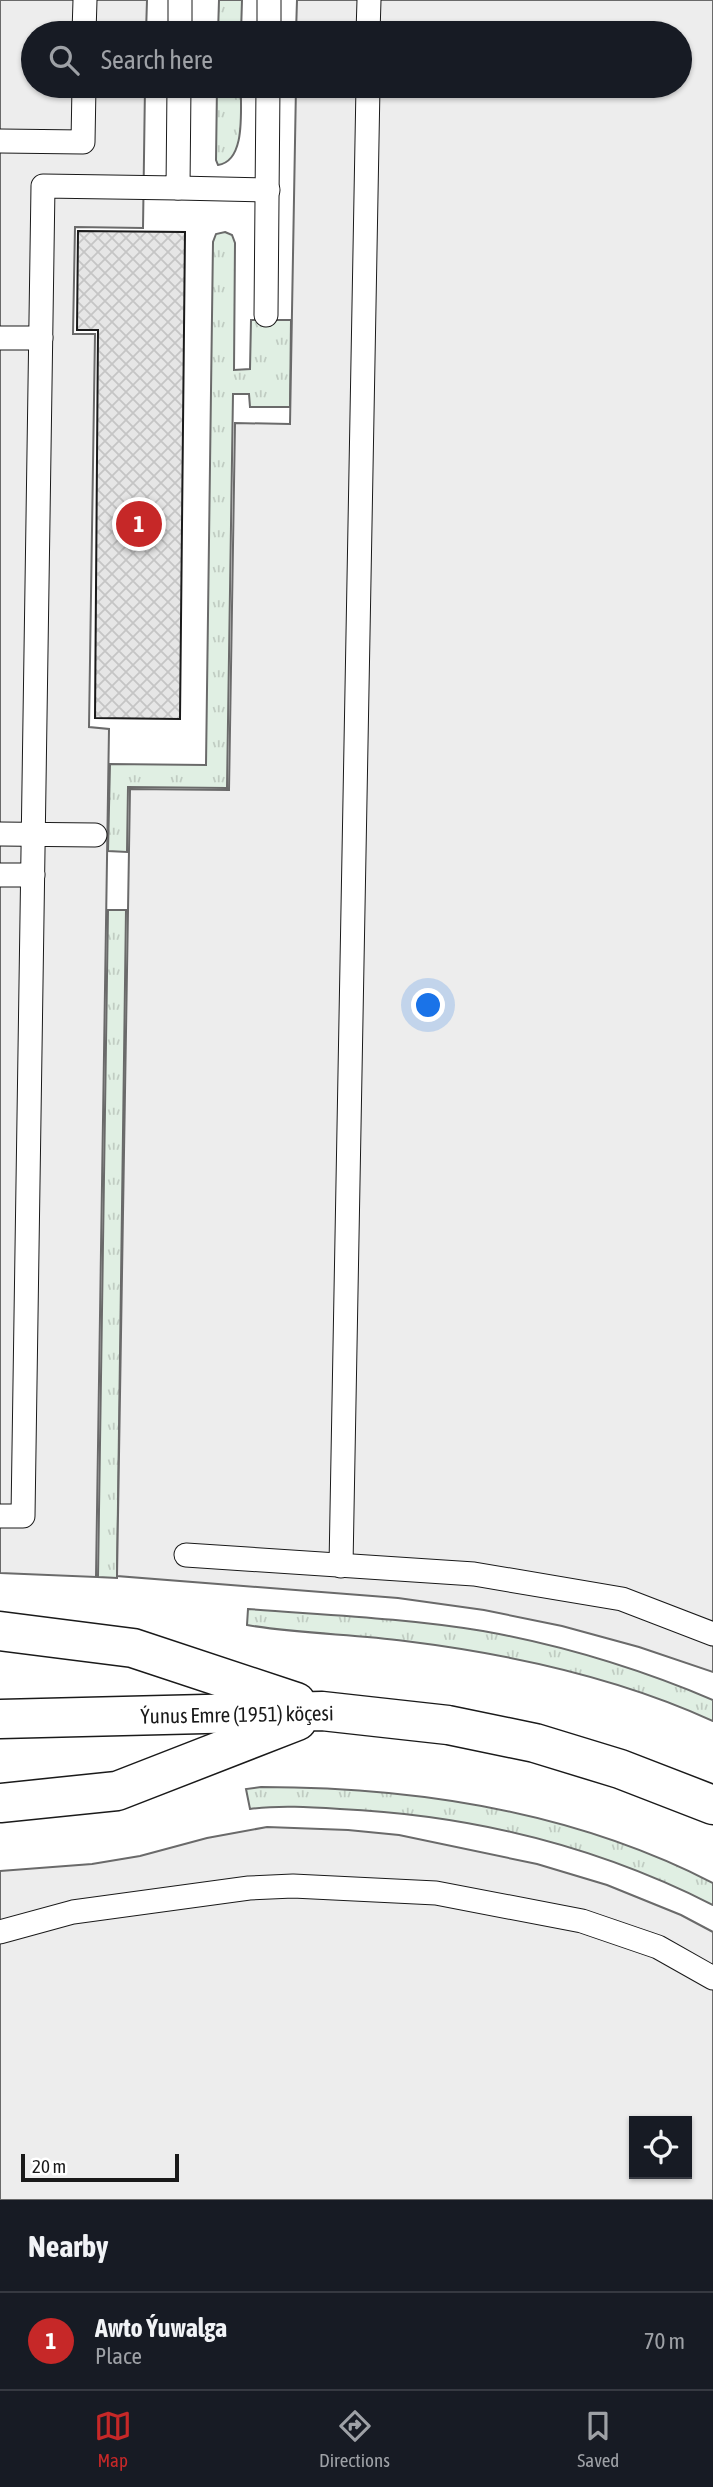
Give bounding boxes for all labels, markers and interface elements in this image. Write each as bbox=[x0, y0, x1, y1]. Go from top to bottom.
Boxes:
search box bbox=[21, 21, 692, 98]
icon: search bbox=[45, 41, 83, 79]
text: Search here bbox=[101, 45, 213, 75]
pin: 1 bbox=[116, 498, 162, 550]
your location bbox=[411, 988, 445, 1022]
street label: Ýunus Emre (1951) köçesi bbox=[140, 1700, 334, 1728]
map controls bbox=[629, 2116, 692, 2179]
button: locate bbox=[629, 2116, 692, 2179]
scale bar bbox=[21, 2151, 178, 2183]
text: 20 m bbox=[32, 2155, 66, 2177]
text: Nearby bbox=[28, 2229, 108, 2263]
text: Awto Ýuwalga bbox=[95, 2313, 227, 2343]
text: 1 bbox=[46, 2328, 56, 2354]
text: 70 m bbox=[644, 2328, 685, 2354]
text: Place bbox=[95, 2343, 142, 2369]
tab: Map bbox=[94, 2407, 132, 2471]
tab: Directions bbox=[319, 2407, 390, 2471]
tab: Saved bbox=[577, 2407, 619, 2471]

